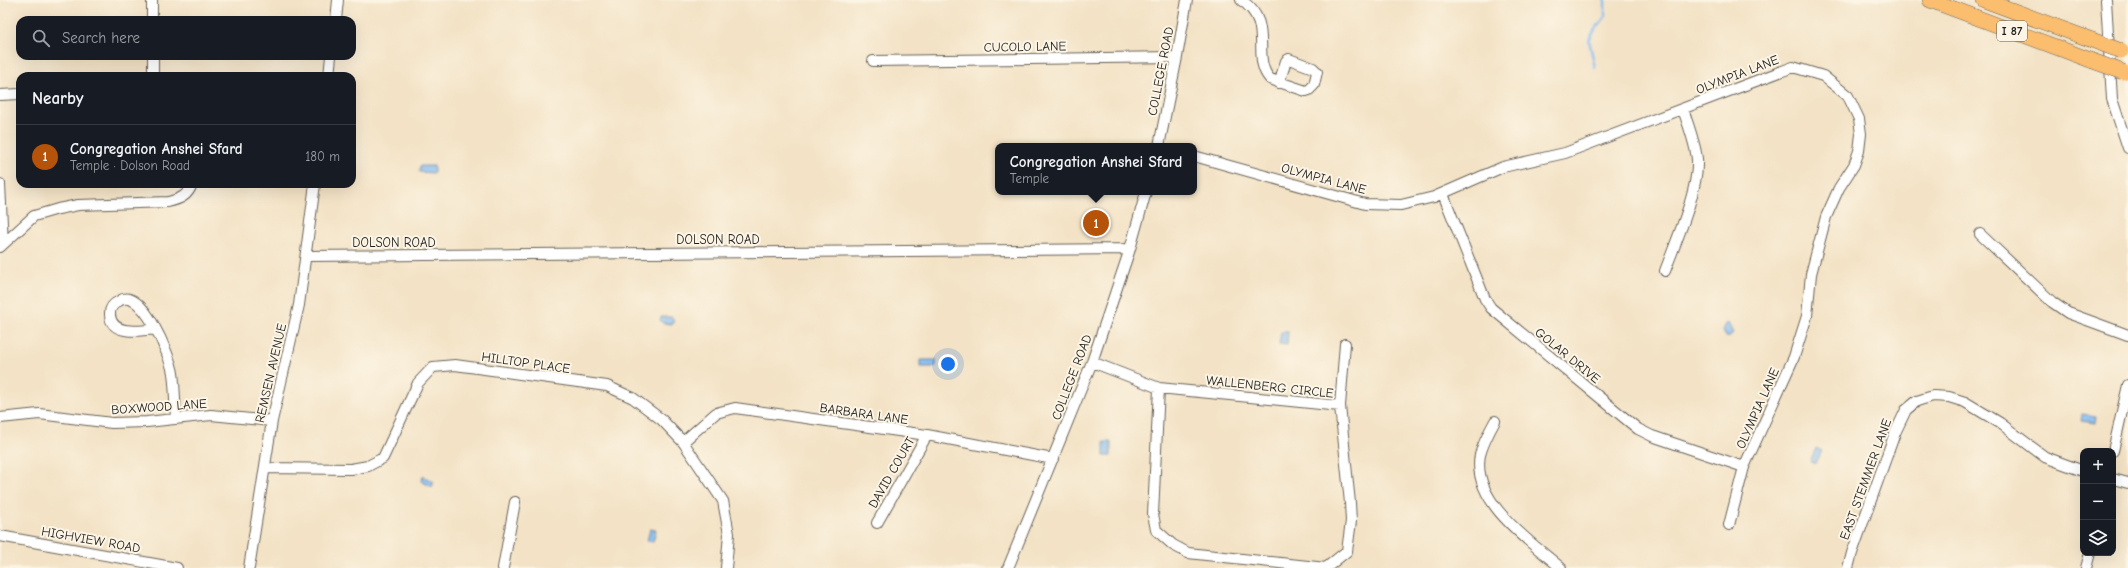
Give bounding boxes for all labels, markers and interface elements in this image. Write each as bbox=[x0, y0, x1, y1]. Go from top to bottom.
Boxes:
search box bbox=[16, 16, 356, 60]
road number: I 87 bbox=[1997, 21, 2027, 41]
street label: COLLEGE ROAD bbox=[1145, 25, 1176, 117]
icon: search bbox=[30, 27, 52, 49]
text: Search here bbox=[62, 29, 140, 47]
street label: CUCOLO LANE bbox=[984, 38, 1067, 55]
street label: OLYMPIA LANE bbox=[1694, 52, 1781, 97]
text: Nearby bbox=[32, 89, 83, 108]
text: Congregation Anshei Sfard bbox=[70, 140, 243, 158]
popup bbox=[995, 143, 1197, 195]
text: 1 bbox=[42, 149, 48, 164]
text: 180 m bbox=[305, 149, 340, 164]
text: Congregation Anshei Sfard bbox=[1010, 153, 1182, 171]
text: Temple · Dolson Road bbox=[70, 158, 190, 173]
street label: OLYMPIA LANE bbox=[1280, 160, 1368, 197]
text: Temple bbox=[1010, 171, 1049, 186]
pin: 1 bbox=[1083, 208, 1109, 238]
street label: DOLSON ROAD bbox=[676, 232, 760, 247]
street label: DOLSON ROAD bbox=[352, 235, 436, 250]
street label: REMSEN AVENUE bbox=[252, 322, 289, 424]
street label: GOLAR DRIVE bbox=[1532, 325, 1603, 386]
street label: COLLEGE ROAD bbox=[1048, 332, 1095, 422]
street label: HILLTOP PLACE bbox=[481, 349, 571, 376]
your location bbox=[938, 354, 958, 374]
street label: OLYMPIA LANE bbox=[1733, 365, 1782, 451]
street label: WALLENBERG CIRCLE bbox=[1206, 372, 1335, 401]
street label: BOXWOOD LANE bbox=[111, 396, 207, 417]
street label: BARBARA LANE bbox=[819, 400, 909, 427]
street label: EAST STEMMER LANE bbox=[1837, 416, 1894, 542]
street label: DAVID COURT bbox=[865, 434, 918, 510]
map controls bbox=[2080, 448, 2116, 556]
button: + bbox=[2080, 448, 2116, 484]
button: − bbox=[2080, 484, 2116, 520]
button: layers bbox=[2080, 520, 2116, 556]
street label: HIGHVIEW ROAD bbox=[40, 523, 142, 556]

